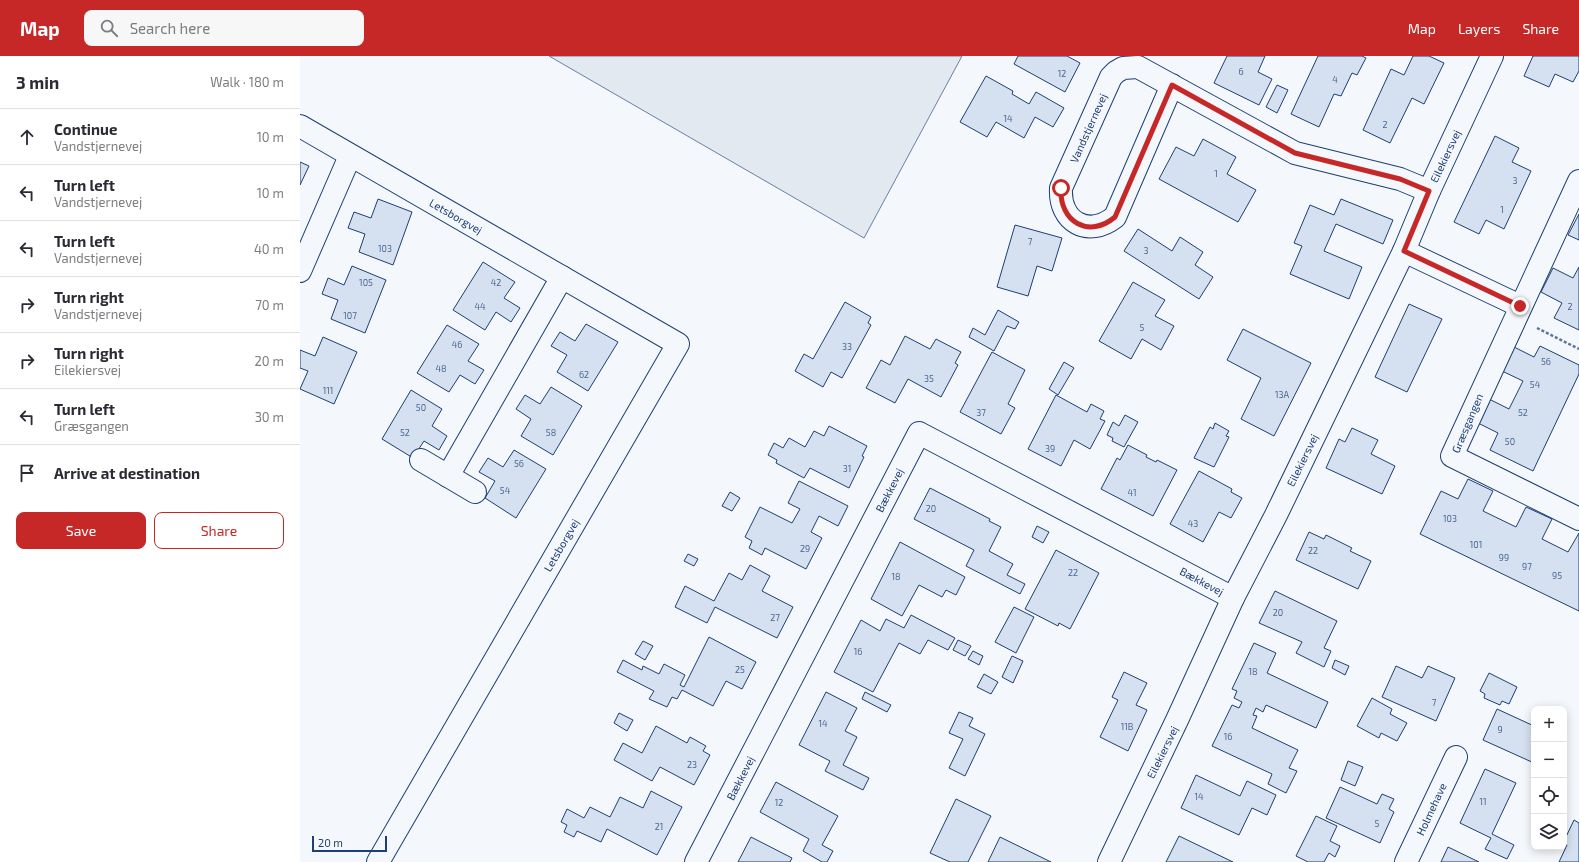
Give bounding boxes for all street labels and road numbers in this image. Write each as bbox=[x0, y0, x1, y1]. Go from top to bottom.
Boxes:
street label: Vandstjernevej bbox=[1067, 91, 1110, 165]
street label: Eilekiersvej bbox=[1427, 128, 1464, 185]
street label: Letsborgvej bbox=[427, 196, 485, 237]
street label: Græsgangen bbox=[1449, 391, 1485, 455]
street label: Eilekiersvej bbox=[1284, 432, 1321, 489]
street label: Bækkevej bbox=[872, 466, 907, 515]
street label: Letsborgvej bbox=[541, 516, 582, 574]
street label: Bækkevej bbox=[1177, 564, 1226, 599]
street label: Eilekiersvej bbox=[1144, 724, 1181, 781]
street label: Bækkevej bbox=[723, 754, 758, 803]
street label: Holmehave bbox=[1413, 781, 1449, 837]

